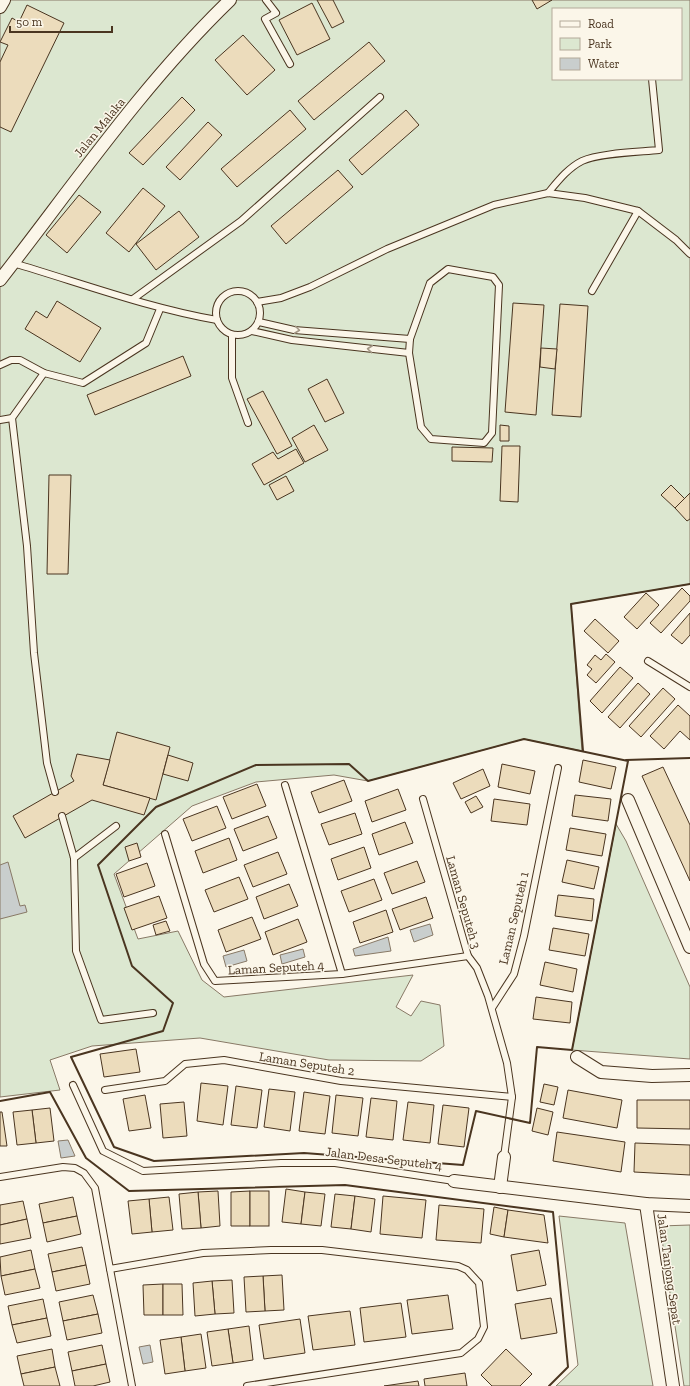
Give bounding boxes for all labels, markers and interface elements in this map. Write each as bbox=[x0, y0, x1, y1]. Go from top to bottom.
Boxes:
scale bar bbox=[10, 8, 112, 34]
legend bbox=[552, 8, 682, 80]
text: 50 m bbox=[16, 15, 43, 29]
text: Road bbox=[588, 17, 614, 31]
text: Park bbox=[588, 37, 613, 51]
text: Water bbox=[588, 57, 620, 71]
street label: Jalan Malaka bbox=[71, 94, 128, 160]
one-way arrow bbox=[294, 326, 300, 335]
one-way arrow bbox=[367, 345, 374, 354]
street label: Laman Seputeh 3 bbox=[443, 854, 484, 950]
street label: Laman Seputeh 1 bbox=[496, 870, 531, 966]
street label: Laman Seputeh 4 bbox=[227, 957, 325, 978]
street label: Laman Seputeh 2 bbox=[258, 1049, 356, 1078]
street label: Jalan Desa Seputeh 4 bbox=[325, 1144, 443, 1173]
street label: Jalan Tanjong Sepat bbox=[653, 1213, 685, 1326]

